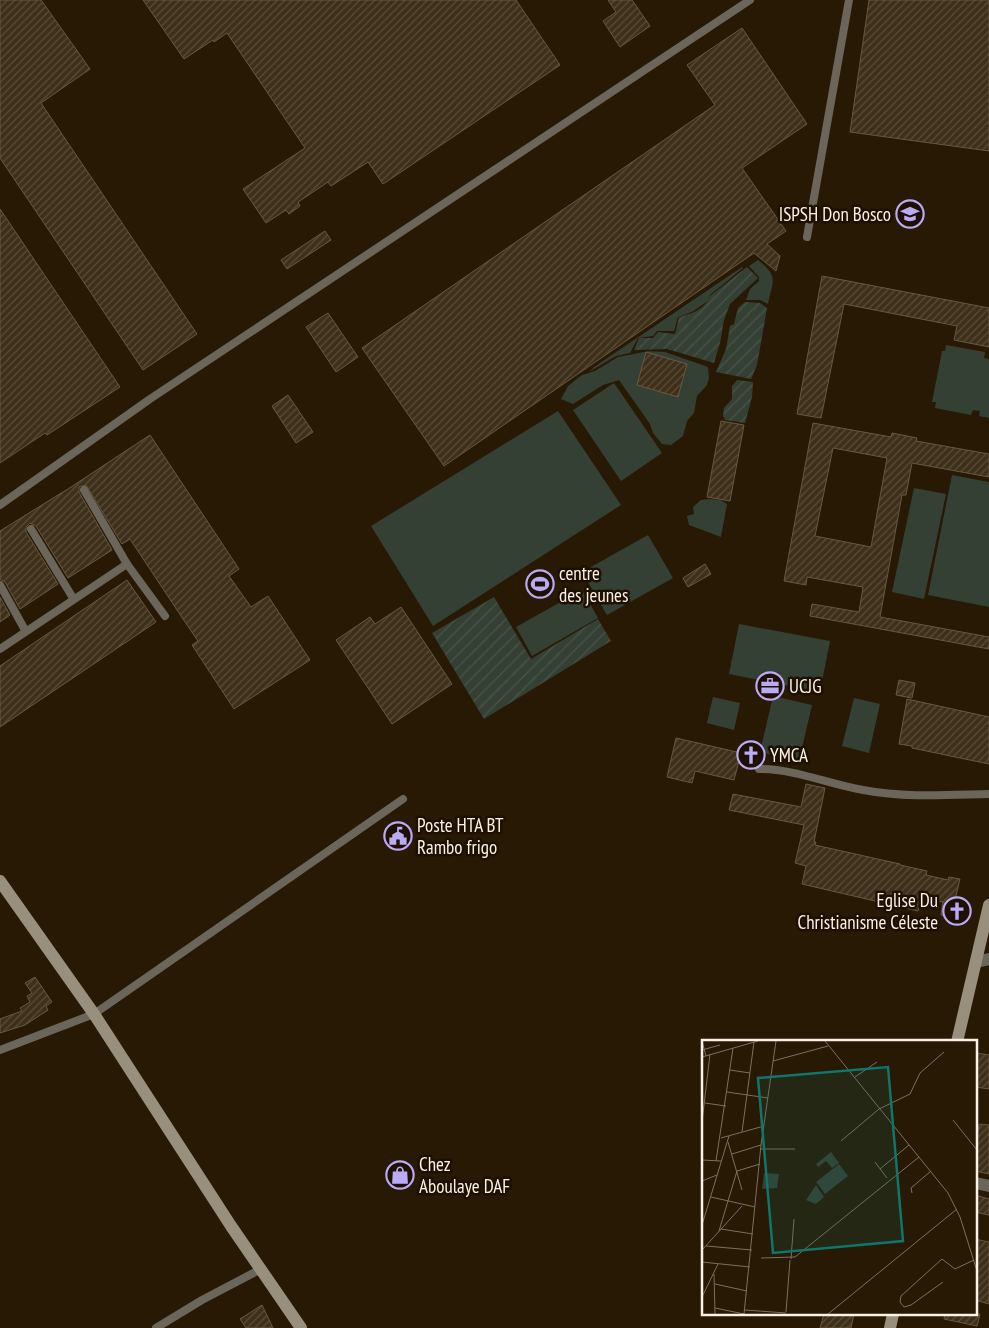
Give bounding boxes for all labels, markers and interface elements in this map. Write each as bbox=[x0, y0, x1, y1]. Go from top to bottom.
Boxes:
school or university icon: ISPSH Don Bosco bbox=[895, 199, 925, 229]
place label: ISPSH Don Bosco bbox=[779, 202, 891, 226]
place label: centre des jeunes bbox=[559, 561, 628, 607]
sports icon: centre des jeunes bbox=[525, 569, 555, 599]
office icon: UCJG bbox=[755, 671, 785, 701]
place label: UCJG bbox=[789, 674, 822, 698]
church icon: YMCA bbox=[736, 740, 766, 770]
place label: YMCA bbox=[770, 743, 808, 767]
place label: Poste HTA BT Rambo frigo bbox=[417, 813, 504, 859]
public building icon: Poste HTA BT Rambo frigo bbox=[383, 821, 413, 851]
place label: Eglise Du Christianisme Céleste bbox=[797, 888, 938, 934]
church icon: Eglise Du Christianisme Céleste bbox=[942, 896, 972, 926]
inset map bbox=[702, 1040, 976, 1316]
place label: Chez Aboulaye DAF bbox=[419, 1152, 510, 1198]
shop icon: Chez Aboulaye DAF bbox=[385, 1160, 415, 1190]

